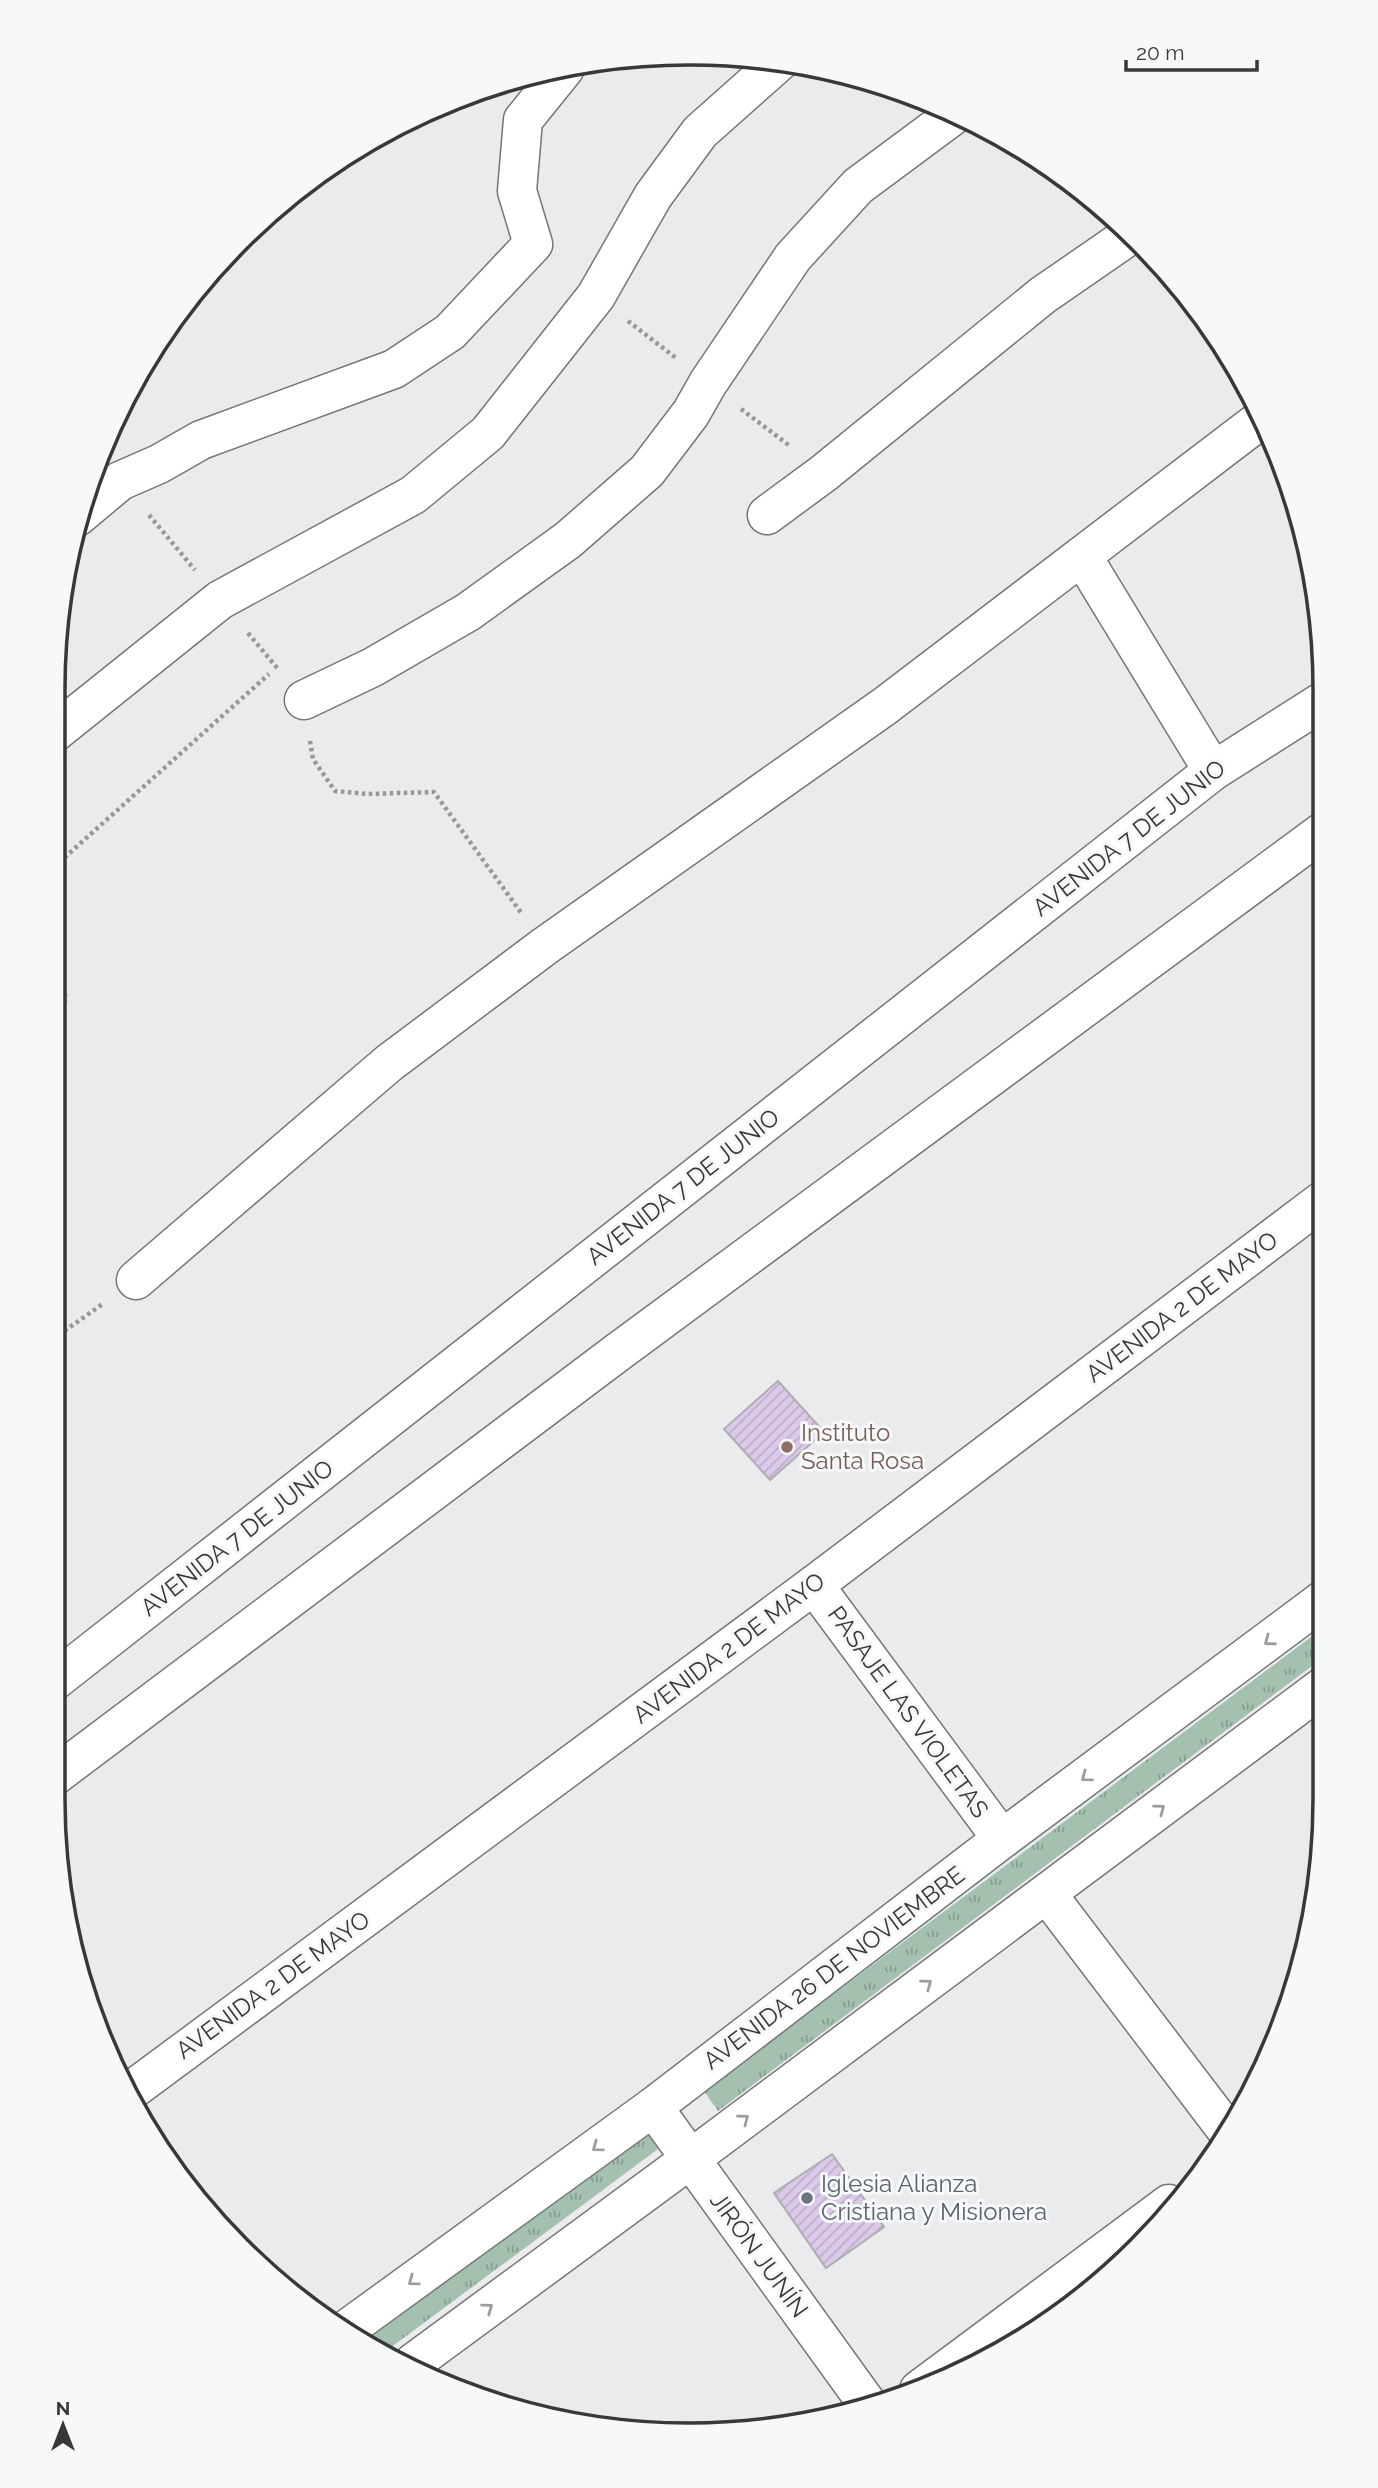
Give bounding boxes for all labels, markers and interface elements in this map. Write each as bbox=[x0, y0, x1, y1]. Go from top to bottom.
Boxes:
scale bar bbox=[1126, 28, 1257, 72]
text: 20 m bbox=[1136, 40, 1184, 65]
street label: AVENIDA 7 DE JUNIO bbox=[1026, 753, 1231, 922]
street label: AVENIDA 7 DE JUNIO bbox=[580, 1102, 785, 1271]
street label: AVENIDA 2 DE MAYO bbox=[1080, 1225, 1283, 1388]
place label: Instituto Santa Rosa bbox=[801, 1418, 924, 1475]
marker: Instituto Santa Rosa bbox=[779, 1439, 795, 1455]
street label: AVENIDA 7 DE JUNIO bbox=[134, 1453, 339, 1622]
street label: AVENIDA 2 DE MAYO bbox=[627, 1566, 830, 1729]
street label: PASAJE LAS VIOLETAS bbox=[822, 1600, 995, 1823]
one-way arrow bbox=[1264, 1632, 1276, 1645]
one-way arrow bbox=[1081, 1768, 1094, 1781]
one-way arrow bbox=[1152, 1804, 1165, 1817]
street label: AVENIDA 26 DE NOVIEMBRE bbox=[697, 1860, 970, 2075]
street label: AVENIDA 2 DE MAYO bbox=[170, 1904, 375, 2065]
one-way arrow bbox=[919, 1979, 932, 1992]
one-way arrow bbox=[736, 2115, 749, 2128]
one-way arrow bbox=[592, 2139, 605, 2151]
place label: Iglesia Alianza Cristiana y Misionera bbox=[821, 2169, 1047, 2226]
street label: JIRÓN JUNÍN bbox=[704, 2186, 815, 2323]
marker: Iglesia Alianza Cristiana y Misionera bbox=[799, 2190, 815, 2206]
one-way arrow bbox=[408, 2272, 421, 2285]
one-way arrow bbox=[480, 2304, 493, 2317]
north arrow bbox=[28, 2390, 98, 2460]
text: N bbox=[56, 2397, 70, 2419]

